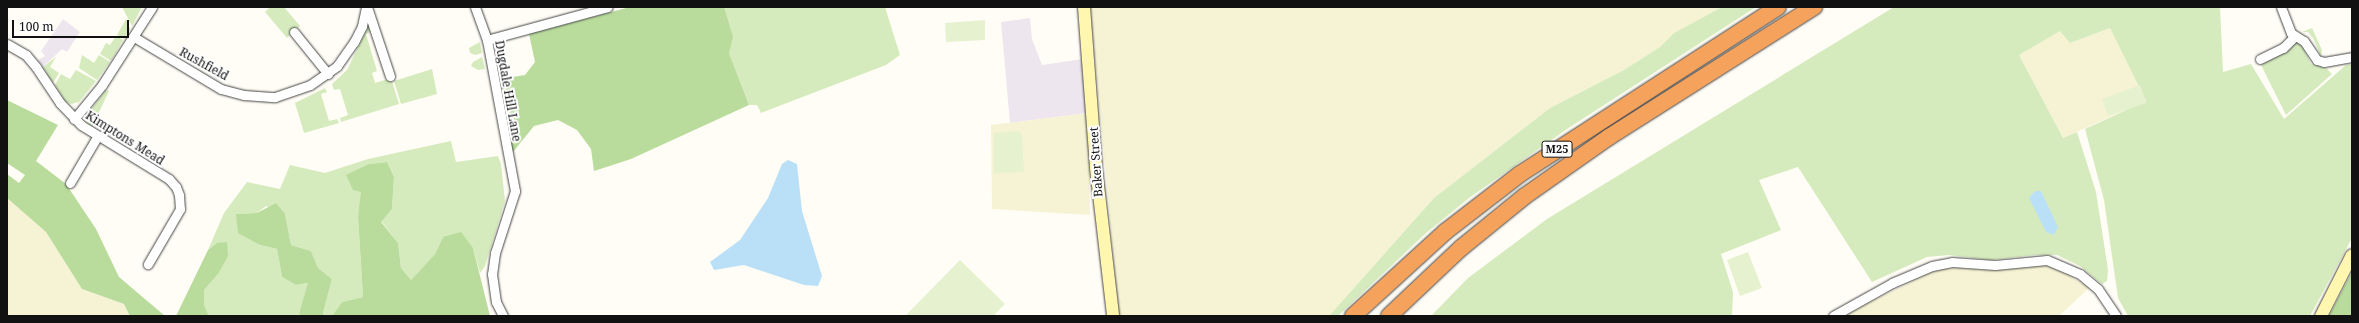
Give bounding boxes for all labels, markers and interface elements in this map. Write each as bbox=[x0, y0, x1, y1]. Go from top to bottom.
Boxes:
scale bar bbox=[14, 12, 131, 38]
text: 100 m bbox=[19, 18, 54, 35]
street label: Dugdale Hill Lane bbox=[492, 39, 524, 143]
street label: Rushfield bbox=[177, 45, 231, 83]
street label: Kimptons Mead bbox=[83, 108, 167, 168]
street label: Baker Street bbox=[1086, 127, 1106, 197]
road number: M25 bbox=[1541, 140, 1573, 158]

